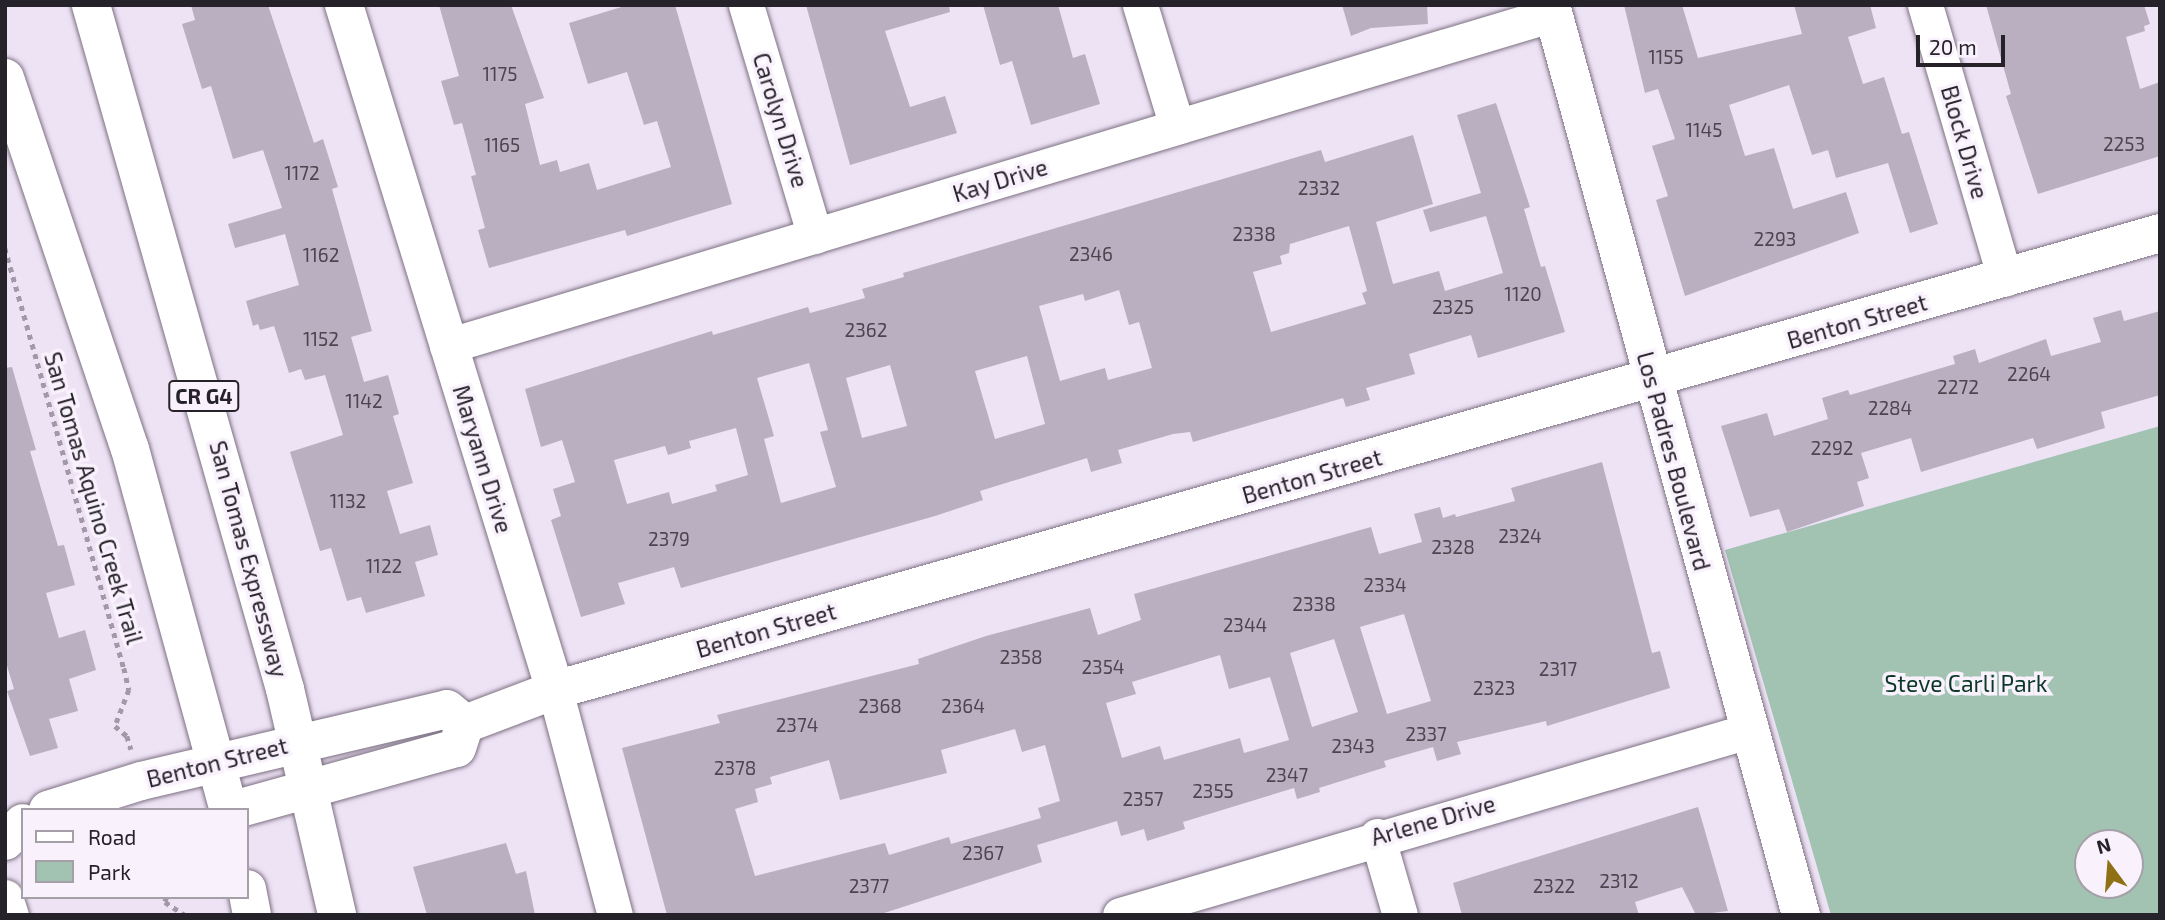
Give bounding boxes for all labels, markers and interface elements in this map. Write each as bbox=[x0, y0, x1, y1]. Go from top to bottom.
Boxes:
scale bar bbox=[1920, 21, 2009, 65]
text: 20 m bbox=[1929, 34, 1977, 59]
house number: 1155 bbox=[1648, 46, 1684, 68]
street label: Carolyn Drive bbox=[747, 49, 815, 191]
house number: 1175 bbox=[482, 63, 518, 85]
street label: Block Drive bbox=[1936, 82, 1994, 202]
house number: 1145 bbox=[1686, 119, 1722, 141]
house number: 2253 bbox=[2103, 133, 2145, 155]
house number: 1165 bbox=[484, 134, 520, 156]
street label: Kay Drive bbox=[949, 152, 1051, 208]
house number: 1172 bbox=[284, 162, 320, 184]
house number: 2332 bbox=[1298, 177, 1340, 199]
house number: 2338 bbox=[1232, 223, 1276, 245]
house number: 2293 bbox=[1754, 228, 1796, 250]
house number: 2346 bbox=[1069, 243, 1113, 265]
house number: 1162 bbox=[303, 244, 339, 266]
house number: 1120 bbox=[1504, 283, 1542, 305]
street label: Benton Street bbox=[1784, 288, 1930, 354]
house number: 2325 bbox=[1432, 296, 1474, 318]
house number: 2362 bbox=[845, 319, 887, 341]
house number: 1152 bbox=[303, 328, 339, 350]
street label: San Tomas Aquino Creek Trail bbox=[39, 348, 149, 648]
street label: Los Padres Boulevard bbox=[1631, 349, 1717, 573]
house number: 2264 bbox=[2007, 363, 2051, 385]
house number: 2272 bbox=[1937, 376, 1979, 398]
road number: CR G4 bbox=[167, 378, 241, 414]
street label: Maryann Drive bbox=[447, 382, 519, 536]
house number: 1142 bbox=[345, 390, 383, 412]
house number: 2284 bbox=[1868, 397, 1912, 419]
house number: 2292 bbox=[1811, 437, 1853, 459]
street label: San Tomas Expressway bbox=[204, 438, 294, 680]
street label: Benton Street bbox=[1239, 443, 1385, 509]
house number: 1132 bbox=[330, 490, 366, 512]
house number: 2324 bbox=[1498, 525, 1542, 547]
house number: 2379 bbox=[648, 528, 690, 550]
house number: 2328 bbox=[1431, 536, 1475, 558]
house number: 1122 bbox=[366, 555, 402, 577]
house number: 2334 bbox=[1363, 574, 1407, 596]
house number: 2338 bbox=[1292, 593, 1336, 615]
street label: Benton Street bbox=[693, 597, 839, 663]
house number: 2344 bbox=[1223, 614, 1267, 636]
house number: 2358 bbox=[1000, 646, 1042, 668]
house number: 2354 bbox=[1081, 656, 1125, 678]
house number: 2317 bbox=[1539, 658, 1577, 680]
park label: Steve Carli Park bbox=[1884, 669, 2048, 697]
house number: 2323 bbox=[1473, 677, 1515, 699]
house number: 2368 bbox=[858, 695, 902, 717]
house number: 2364 bbox=[941, 695, 985, 717]
house number: 2374 bbox=[776, 714, 818, 736]
house number: 2337 bbox=[1405, 723, 1447, 745]
street label: Benton Street bbox=[144, 731, 290, 793]
house number: 2343 bbox=[1331, 735, 1375, 757]
house number: 2378 bbox=[714, 757, 756, 779]
house number: 2347 bbox=[1266, 764, 1308, 786]
house number: 2355 bbox=[1192, 780, 1234, 802]
house number: 2357 bbox=[1122, 788, 1164, 810]
street label: Arlene Drive bbox=[1368, 789, 1498, 851]
legend bbox=[21, 808, 248, 899]
text: Road bbox=[88, 824, 136, 849]
north arrow bbox=[2074, 829, 2144, 899]
text: N bbox=[2094, 832, 2113, 858]
house number: 2367 bbox=[962, 842, 1004, 864]
text: Park bbox=[88, 859, 131, 884]
house number: 2312 bbox=[1599, 870, 1639, 892]
house number: 2377 bbox=[849, 875, 889, 897]
house number: 2322 bbox=[1533, 875, 1575, 897]

